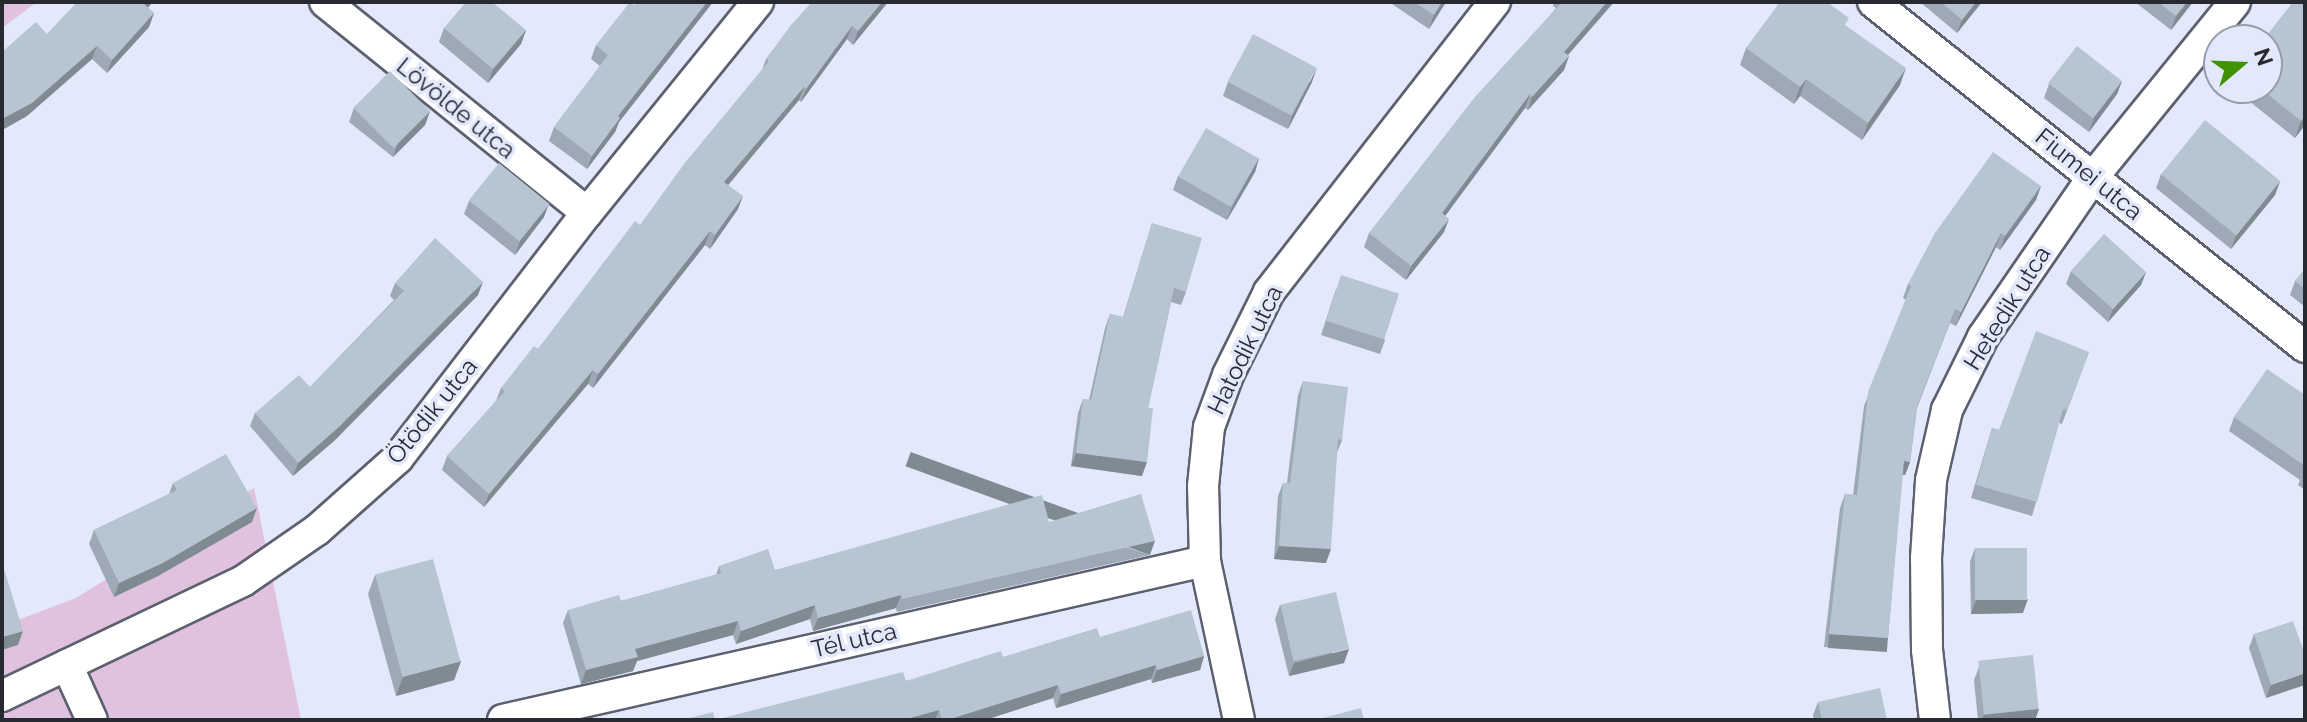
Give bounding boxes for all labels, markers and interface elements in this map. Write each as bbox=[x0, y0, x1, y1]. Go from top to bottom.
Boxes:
north arrow bbox=[2203, 24, 2283, 104]
text: N bbox=[2249, 45, 2279, 69]
street label: Lövölde utca bbox=[391, 51, 521, 165]
street label: Fiumei utca bbox=[2030, 122, 2148, 226]
street label: Hetedik utca bbox=[1957, 241, 2057, 375]
street label: Hatodik utca bbox=[1201, 281, 1289, 419]
street label: Ötödik utca bbox=[381, 352, 483, 470]
street label: Tél utca bbox=[808, 616, 900, 664]

